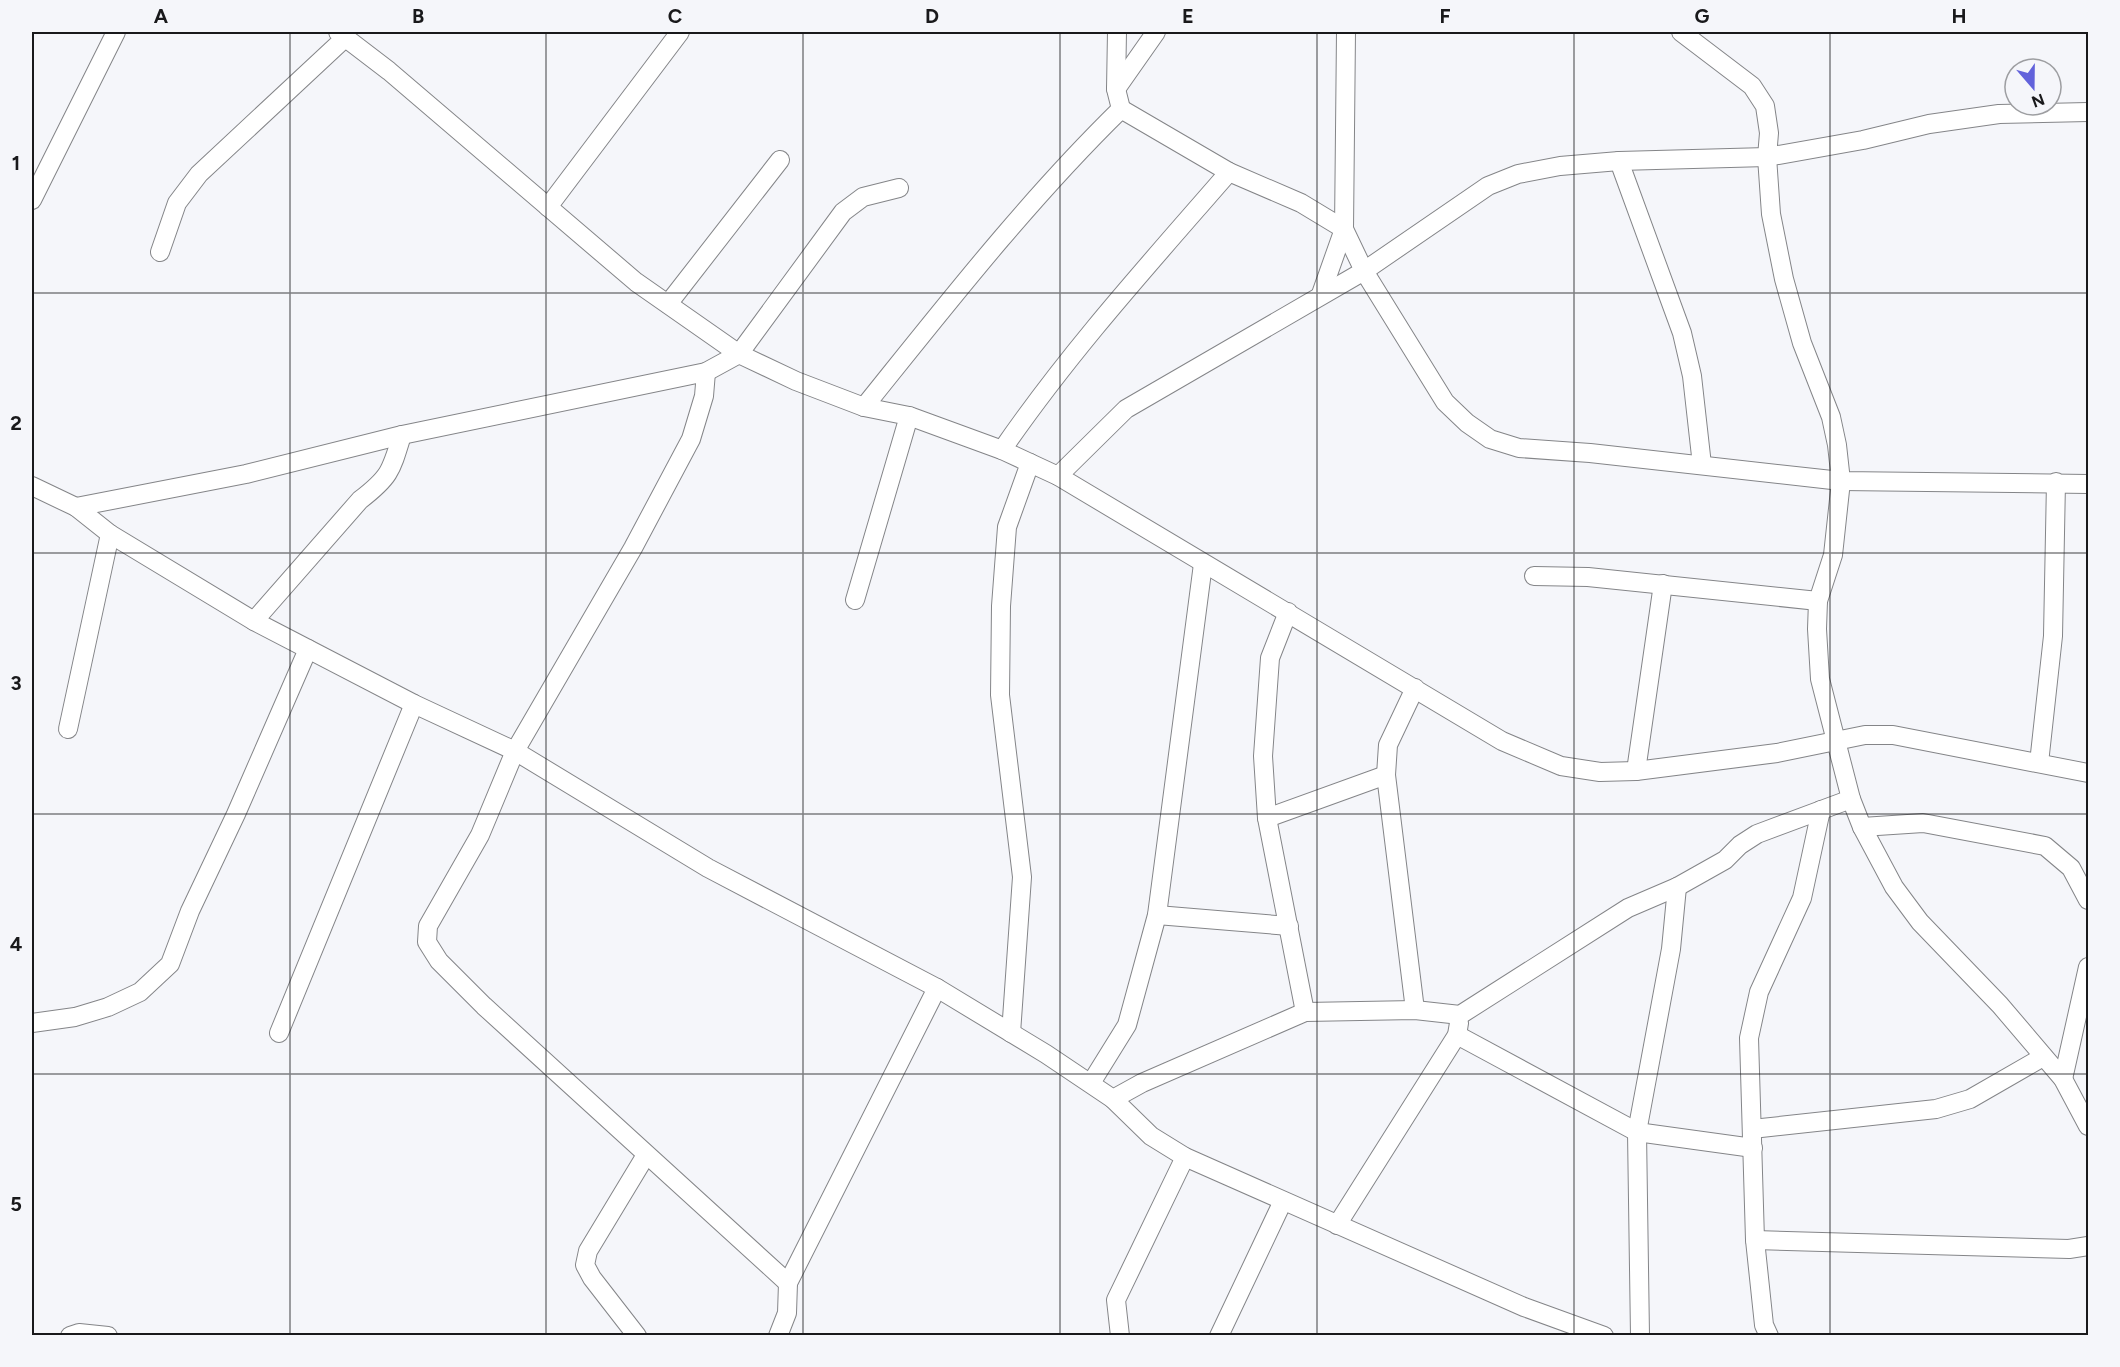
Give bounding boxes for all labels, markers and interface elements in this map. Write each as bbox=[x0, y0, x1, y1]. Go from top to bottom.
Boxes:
text: A bbox=[154, 4, 169, 28]
text: B bbox=[412, 4, 424, 28]
text: C bbox=[668, 4, 682, 28]
text: D bbox=[925, 4, 939, 28]
text: E bbox=[1182, 4, 1194, 28]
text: F bbox=[1439, 4, 1451, 28]
text: G bbox=[1695, 4, 1710, 28]
text: H bbox=[1952, 4, 1967, 28]
north arrow bbox=[2003, 57, 2063, 117]
text: N bbox=[2029, 90, 2047, 112]
text: 1 bbox=[12, 151, 20, 175]
text: 2 bbox=[10, 411, 22, 435]
text: 3 bbox=[10, 671, 22, 695]
text: 4 bbox=[10, 932, 23, 956]
text: 5 bbox=[10, 1192, 22, 1216]

